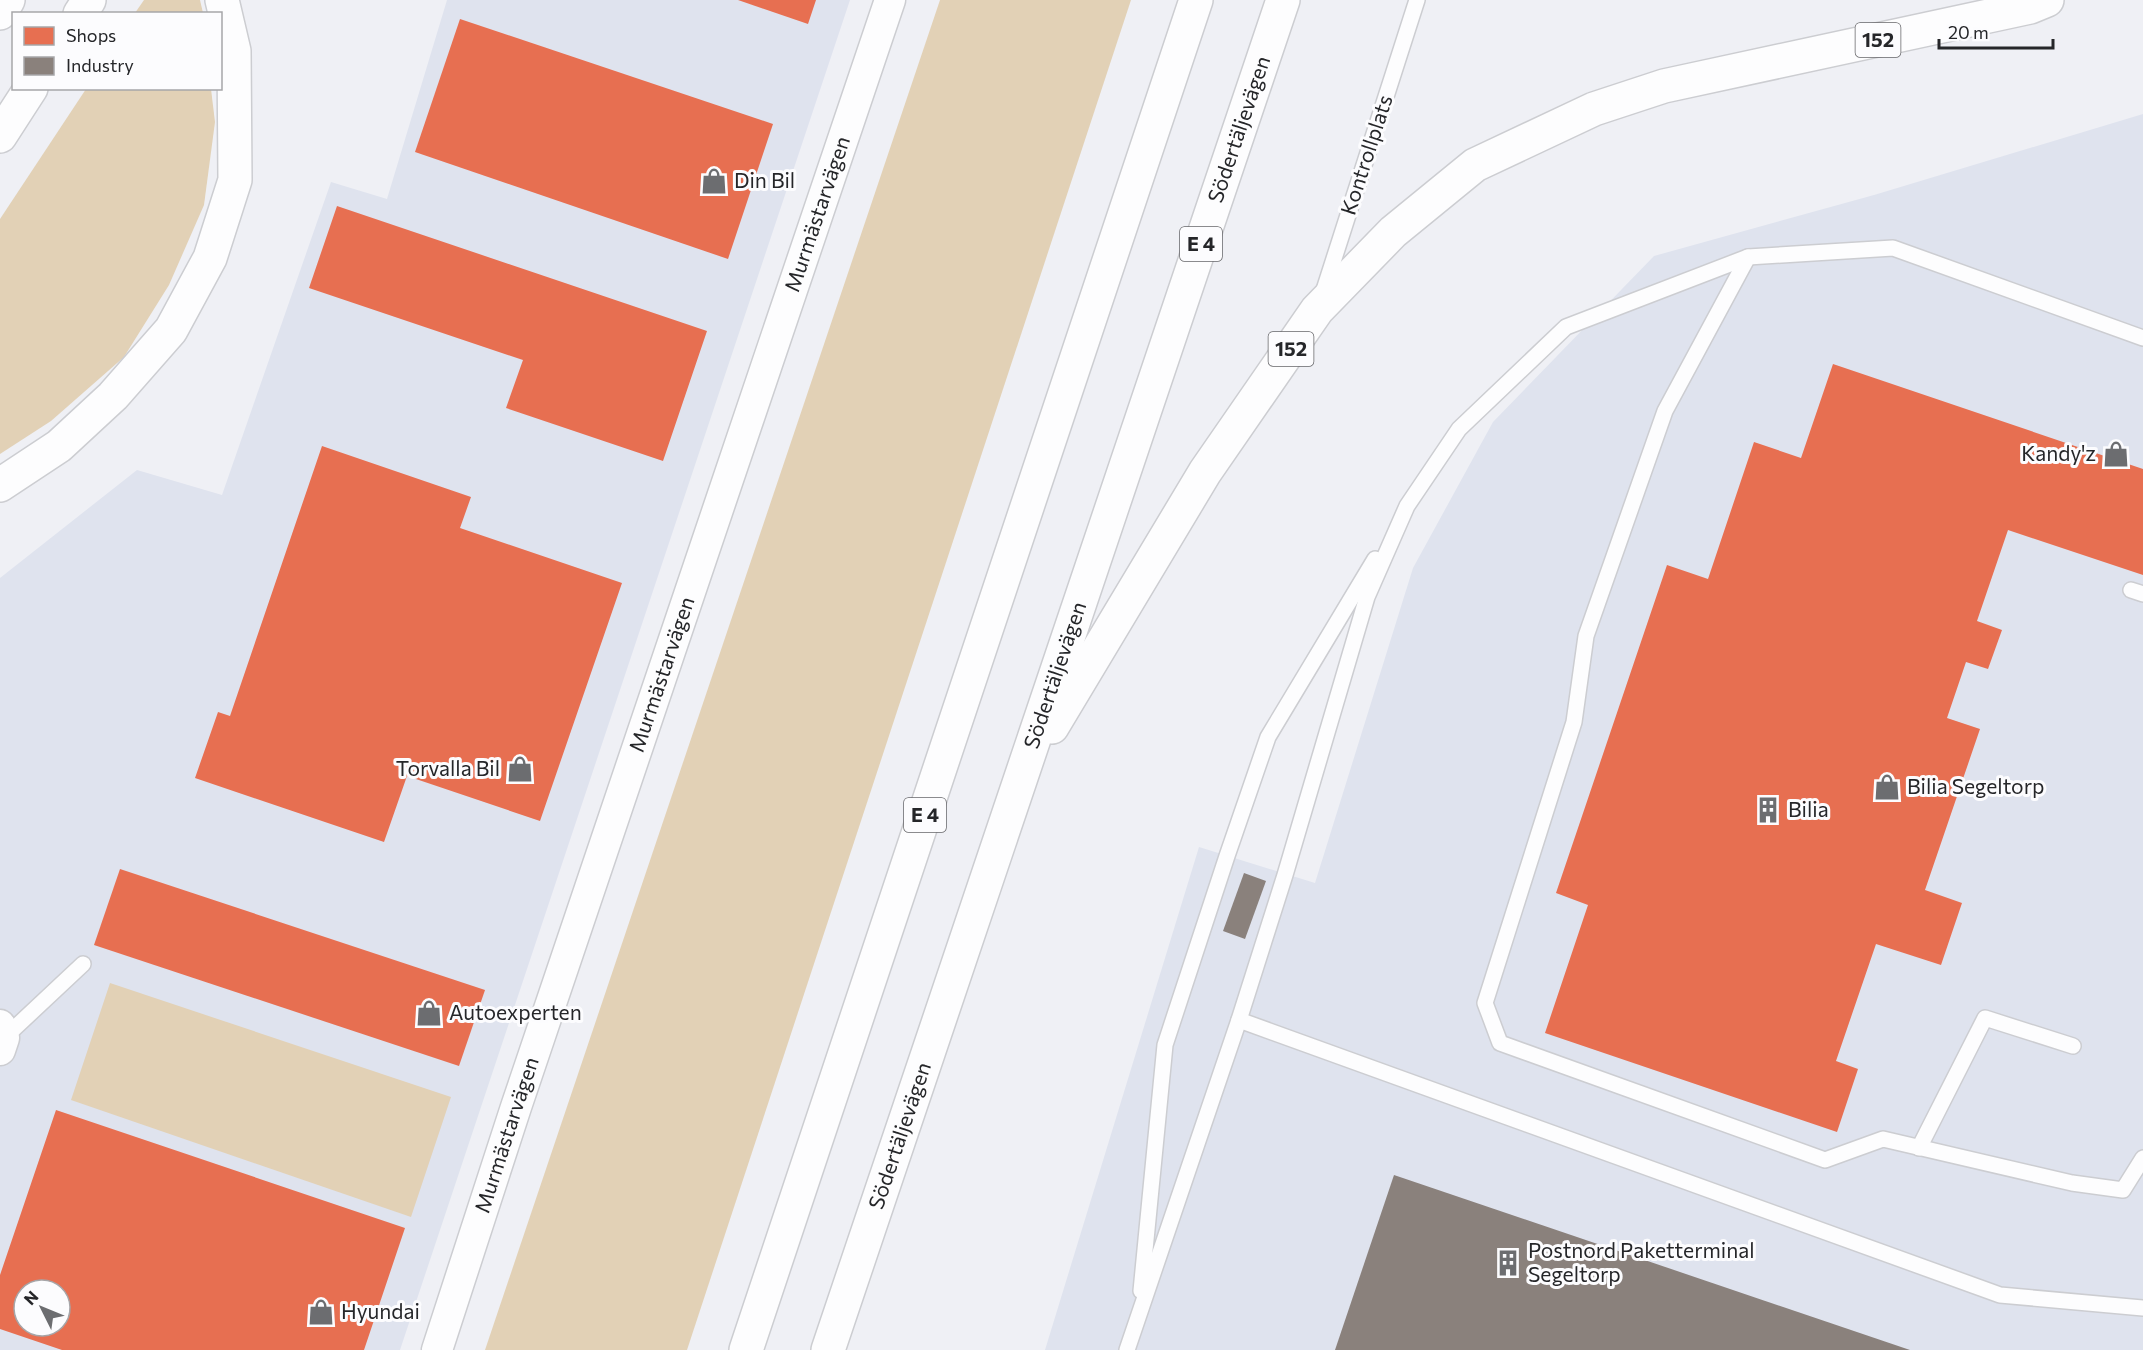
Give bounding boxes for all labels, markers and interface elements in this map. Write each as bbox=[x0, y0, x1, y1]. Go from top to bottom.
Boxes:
legend bbox=[12, 12, 222, 90]
scale bar bbox=[1939, 12, 2053, 50]
text: 20 m bbox=[1948, 21, 1989, 43]
road number: 152 bbox=[1856, 23, 1900, 57]
text: Shops bbox=[66, 24, 116, 46]
street label: Södertäljevägen bbox=[1202, 52, 1274, 206]
text: Industry bbox=[66, 54, 134, 76]
street label: Kontrollplats bbox=[1334, 91, 1397, 218]
street label: Murmästarvägen bbox=[778, 133, 854, 295]
shop icon: Din Bil bbox=[699, 166, 729, 196]
place label: Din Bil bbox=[734, 167, 795, 192]
road number: E 4 bbox=[1180, 227, 1222, 261]
road number: 152 bbox=[1268, 332, 1314, 366]
shop icon: Kandy'z bbox=[2101, 439, 2131, 469]
place label: Kandy'z bbox=[2021, 440, 2096, 465]
street label: Murmästarvägen bbox=[623, 593, 699, 755]
street label: Södertäljevägen bbox=[1018, 598, 1090, 751]
shop icon: Torvalla Bil bbox=[505, 754, 535, 784]
place label: Torvalla Bil bbox=[396, 755, 500, 780]
shop icon: Bilia Segeltorp bbox=[1872, 772, 1902, 802]
place label: Bilia Segeltorp bbox=[1907, 773, 2044, 798]
building icon: Bilia bbox=[1753, 795, 1783, 825]
place label: Bilia bbox=[1788, 796, 1829, 821]
road number: E 4 bbox=[904, 798, 946, 832]
shop icon: Autoexperten bbox=[414, 998, 444, 1028]
place label: Autoexperten bbox=[449, 999, 582, 1024]
street label: Murmästarvägen bbox=[468, 1053, 543, 1216]
street label: Södertäljevägen bbox=[862, 1059, 935, 1212]
place label: Postnord Paketterminal Segeltorp bbox=[1528, 1237, 1755, 1286]
building icon: Postnord Paketterminal Segeltorp bbox=[1493, 1248, 1523, 1278]
north arrow bbox=[12, 1278, 72, 1338]
text: N bbox=[20, 1287, 42, 1308]
shop icon: Hyundai bbox=[306, 1297, 336, 1327]
place label: Hyundai bbox=[341, 1298, 420, 1323]

